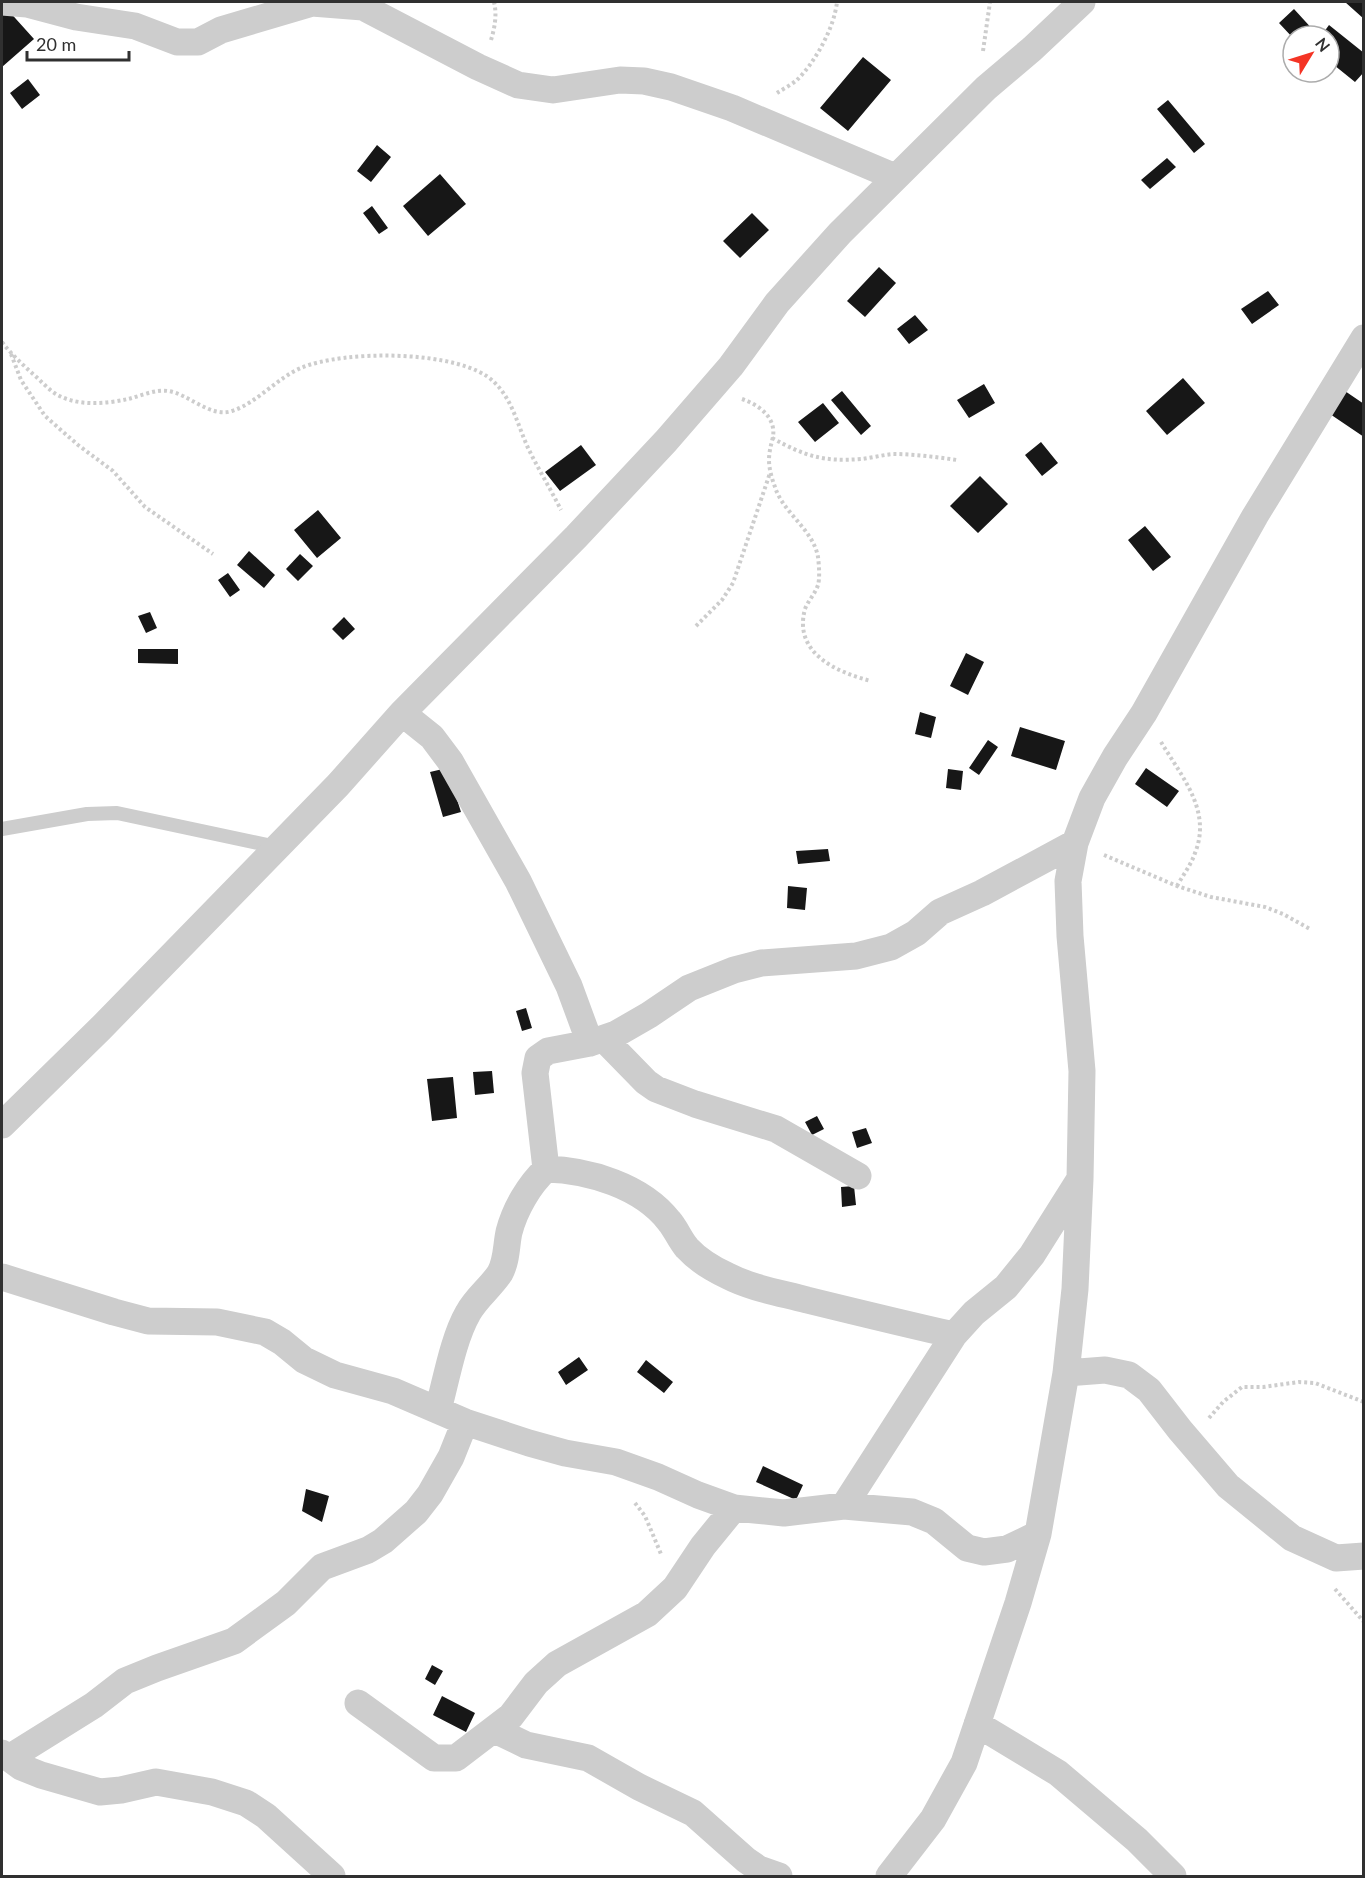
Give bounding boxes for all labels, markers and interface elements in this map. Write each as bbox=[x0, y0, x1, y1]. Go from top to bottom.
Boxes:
scale bar bbox=[27, 24, 129, 62]
north arrow bbox=[1281, 24, 1341, 84]
text: 20 m bbox=[36, 33, 76, 55]
text: N bbox=[1312, 34, 1334, 55]

